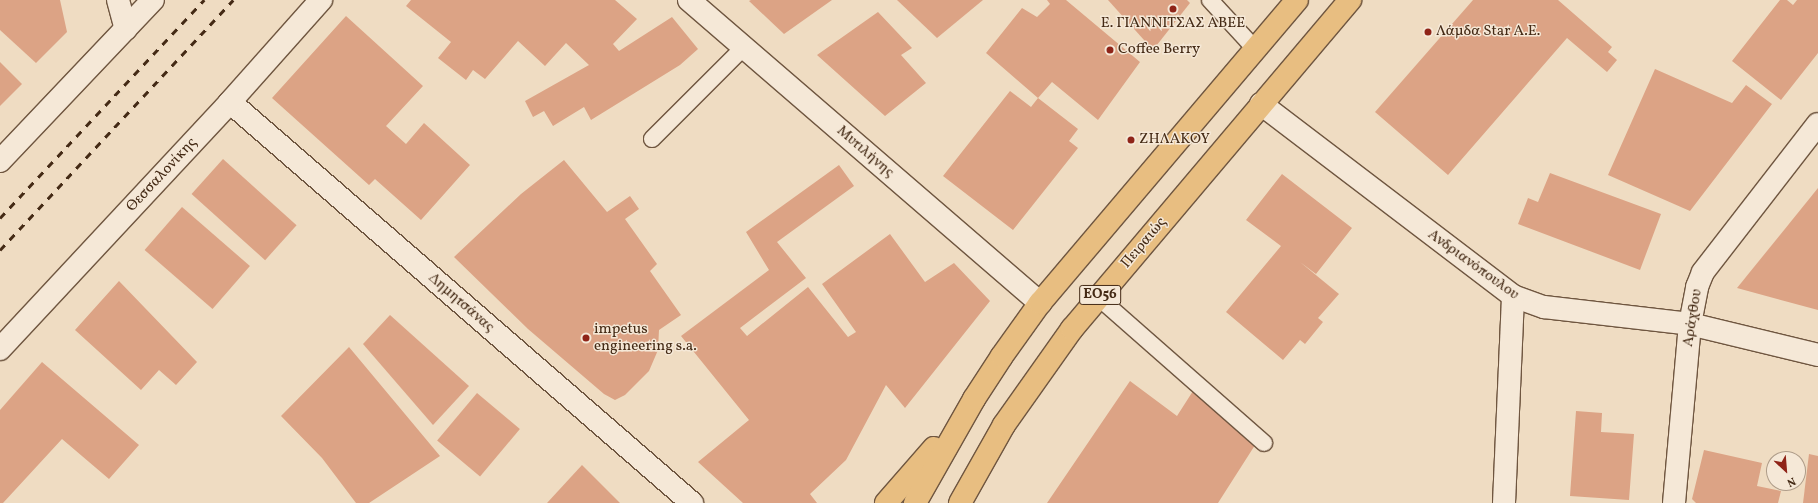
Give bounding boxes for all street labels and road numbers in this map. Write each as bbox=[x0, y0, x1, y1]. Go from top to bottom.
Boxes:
street label: Μυτιλήνης bbox=[833, 122, 897, 182]
street label: Θεσσαλονίκης bbox=[123, 134, 201, 216]
street label: Πειραιώς bbox=[1117, 214, 1171, 272]
street label: Ανδριανόπουλου bbox=[1424, 226, 1522, 304]
street label: Δημητσάνας bbox=[424, 269, 498, 337]
road number: ΕΟ56 bbox=[1079, 283, 1121, 307]
street label: Αράχθου bbox=[1680, 288, 1706, 348]

